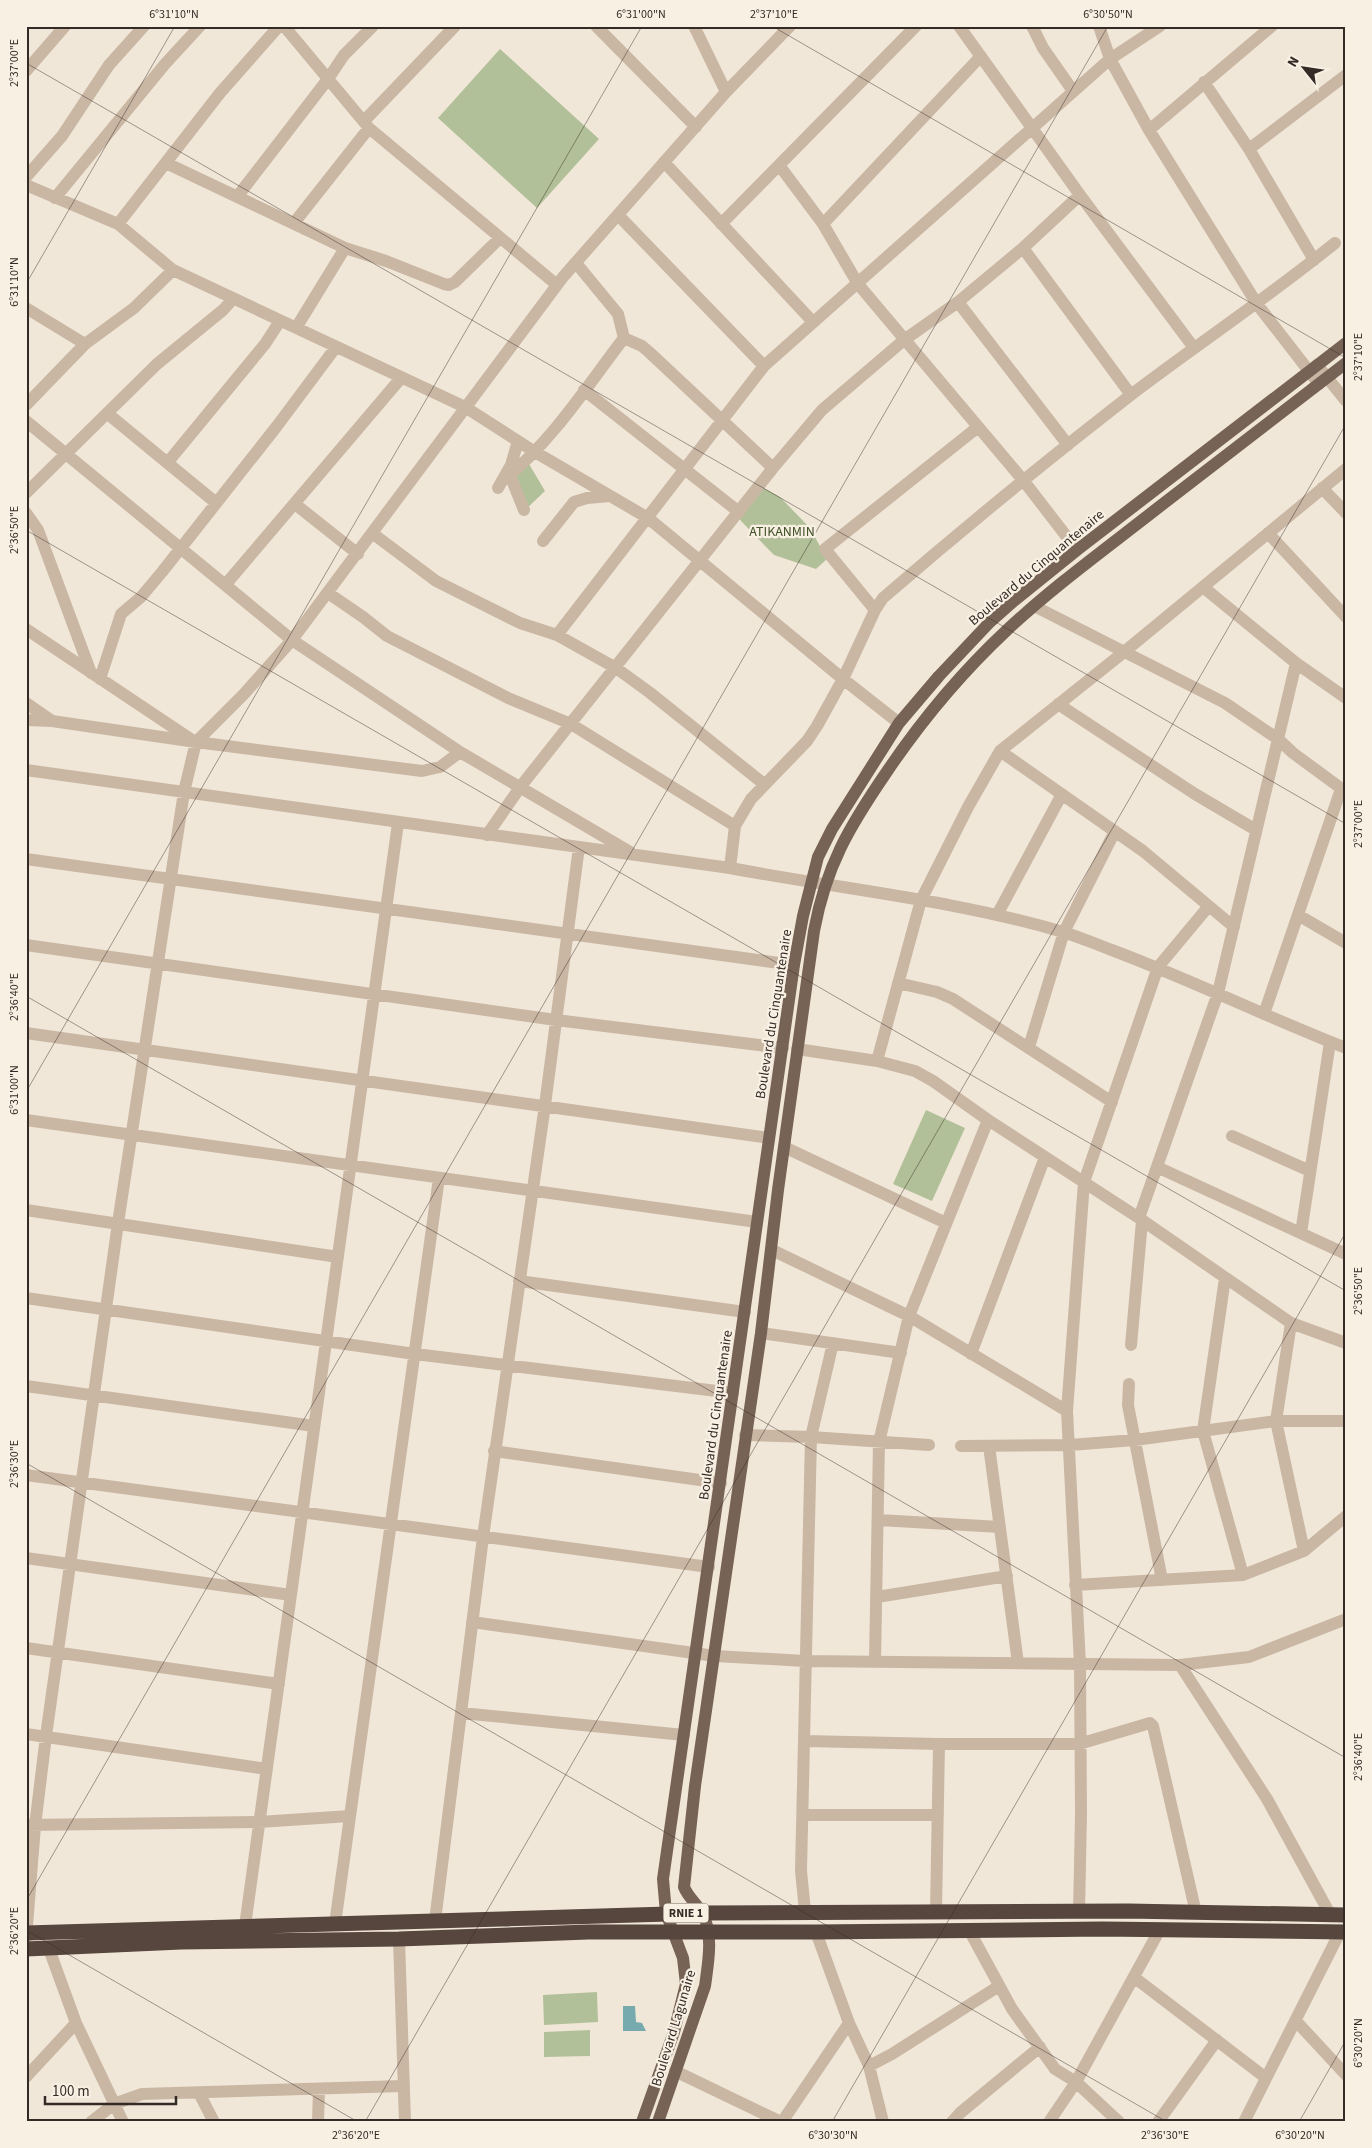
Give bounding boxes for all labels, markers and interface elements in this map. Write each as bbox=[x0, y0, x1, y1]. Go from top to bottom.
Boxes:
text: 6°31'10"N bbox=[149, 6, 199, 23]
text: 6°31'00"N bbox=[616, 6, 666, 23]
text: 2°37'10"E bbox=[750, 6, 798, 23]
text: 6°30'50"N bbox=[1083, 6, 1133, 23]
text: 2°37'00"E bbox=[6, 39, 23, 87]
north arrow bbox=[1280, 42, 1330, 92]
text: N bbox=[1283, 53, 1305, 71]
text: 6°31'10"N bbox=[6, 257, 23, 307]
text: 2°37'10"E bbox=[1350, 333, 1367, 381]
street label: Boulevard du Cinquantenaire bbox=[965, 505, 1109, 630]
text: 2°36'50"E bbox=[6, 506, 23, 554]
park label: ATIKANMIN bbox=[749, 522, 815, 542]
text: 2°37'00"E bbox=[1350, 800, 1367, 848]
street label: Boulevard du Cinquantenaire bbox=[751, 928, 797, 1100]
text: 2°36'40"E bbox=[6, 973, 23, 1021]
text: 6°31'00"N bbox=[6, 1065, 23, 1115]
text: 2°36'50"E bbox=[1350, 1267, 1367, 1315]
street label: Boulevard du Cinquantenaire bbox=[694, 1329, 738, 1501]
text: 2°36'30"E bbox=[6, 1440, 23, 1488]
text: 2°36'40"E bbox=[1350, 1733, 1367, 1781]
road number: RNIE 1 bbox=[664, 1904, 708, 1922]
text: 2°36'20"E bbox=[6, 1907, 23, 1955]
street label: Boulevard Lagunaire bbox=[647, 1967, 701, 2089]
text: 6°30'20"N bbox=[1350, 2018, 1367, 2068]
scale bar bbox=[45, 2073, 176, 2105]
text: 100 m bbox=[52, 2081, 90, 2102]
text: 2°36'20"E bbox=[332, 2127, 380, 2144]
text: 6°30'30"N bbox=[808, 2127, 858, 2144]
text: 2°36'30"E bbox=[1141, 2127, 1189, 2144]
text: 6°30'20"N bbox=[1275, 2127, 1325, 2144]

